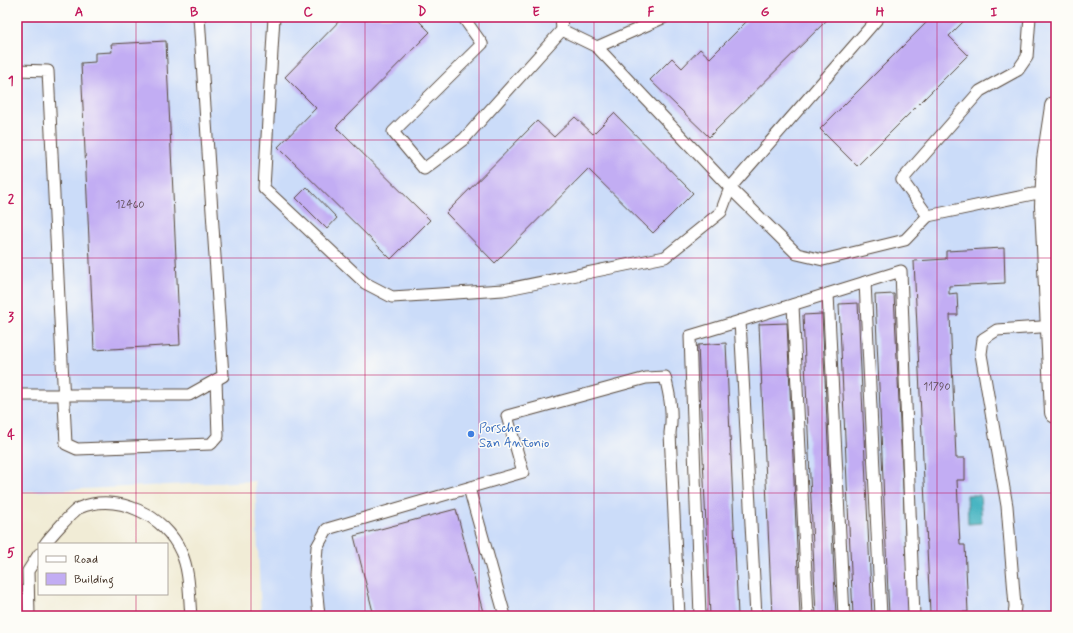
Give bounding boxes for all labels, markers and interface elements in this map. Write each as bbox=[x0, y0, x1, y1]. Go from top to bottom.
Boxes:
text: A bbox=[75, 4, 83, 21]
text: B bbox=[190, 4, 199, 21]
text: C bbox=[303, 4, 313, 21]
text: D bbox=[418, 4, 427, 21]
text: E bbox=[532, 4, 540, 21]
text: F bbox=[648, 4, 655, 21]
text: G bbox=[761, 4, 770, 21]
text: H bbox=[876, 4, 885, 21]
text: I bbox=[991, 4, 998, 21]
text: 1 bbox=[8, 73, 14, 90]
text: 2 bbox=[8, 191, 15, 208]
house number: 12460 bbox=[115, 198, 145, 212]
text: 3 bbox=[8, 309, 14, 326]
house number: 11790 bbox=[923, 380, 951, 394]
place label: Porsche San Antonio bbox=[479, 420, 549, 452]
text: 4 bbox=[7, 427, 15, 444]
marker: Porsche San Antonio bbox=[466, 429, 476, 439]
legend bbox=[38, 543, 168, 595]
text: 5 bbox=[7, 545, 15, 562]
text: Road bbox=[74, 552, 98, 568]
text: Building bbox=[74, 572, 114, 589]

